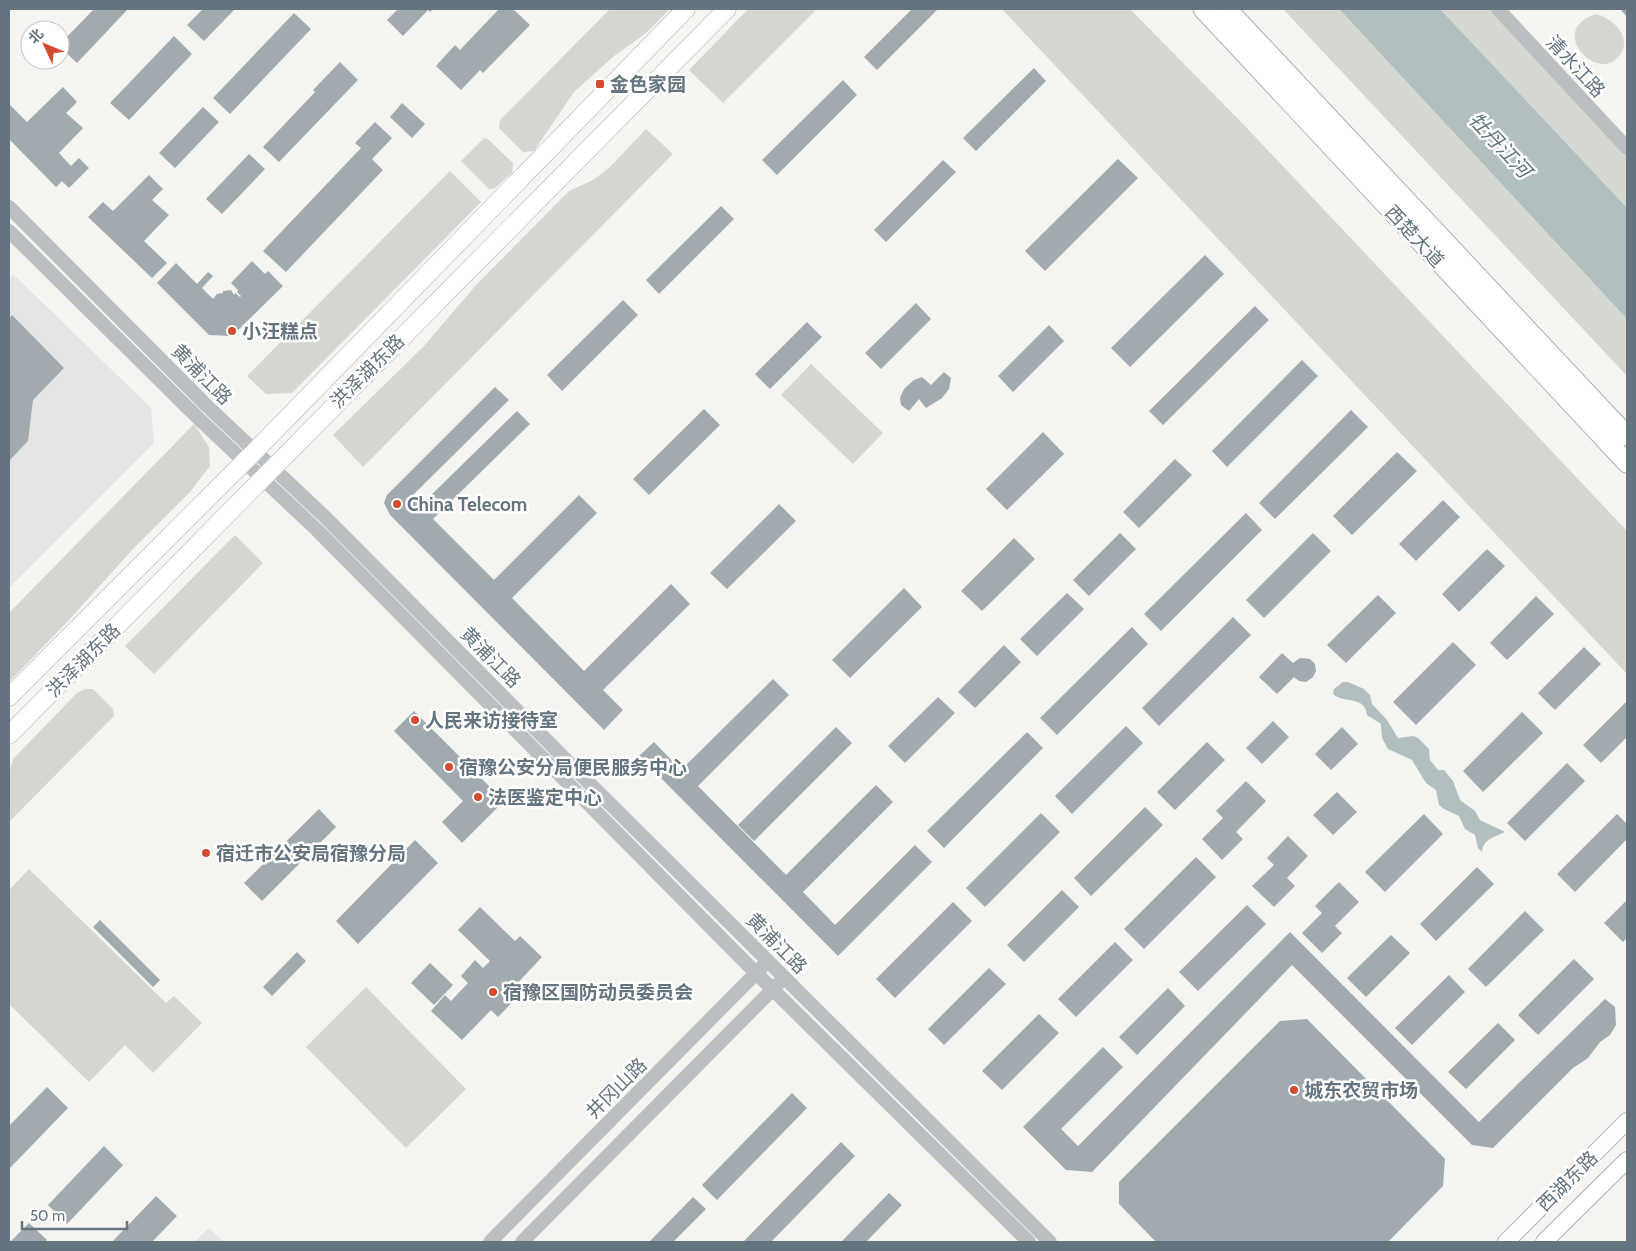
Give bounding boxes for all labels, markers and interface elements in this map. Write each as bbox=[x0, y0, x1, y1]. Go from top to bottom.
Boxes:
north arrow bbox=[20, 20, 70, 70]
text: 北 bbox=[24, 25, 47, 47]
street label: 清水江路 bbox=[1541, 31, 1610, 102]
place label: 金色家园 bbox=[610, 73, 686, 96]
marker: 金色家园 bbox=[594, 78, 606, 90]
water label: 牡丹江河 bbox=[1464, 108, 1539, 185]
street label: 西楚大道 bbox=[1380, 201, 1449, 272]
place label: 小汪糕点 bbox=[242, 320, 318, 343]
marker: 小汪糕点 bbox=[226, 325, 238, 337]
street label: 洪泽湖东路 bbox=[326, 330, 409, 413]
street label: 黄浦江路 bbox=[167, 339, 237, 409]
place label: China Telecom bbox=[407, 493, 527, 516]
marker: China Telecom bbox=[391, 498, 403, 510]
street label: 洪泽湖东路 bbox=[42, 619, 125, 702]
street label: 黄浦江路 bbox=[456, 622, 526, 692]
place label: 人民来访接待室 bbox=[425, 709, 558, 732]
marker: 人民来访接待室 bbox=[409, 714, 421, 726]
place label: 宿豫公安分局便民服务中心 bbox=[459, 756, 687, 779]
marker: 宿豫公安分局便民服务中心 bbox=[443, 761, 455, 773]
place label: 法医鉴定中心 bbox=[488, 786, 602, 809]
marker: 法医鉴定中心 bbox=[472, 791, 484, 803]
place label: 宿迁市公安局宿豫分局 bbox=[216, 842, 406, 865]
marker: 宿迁市公安局宿豫分局 bbox=[200, 847, 212, 859]
street label: 黄浦江路 bbox=[742, 908, 812, 978]
place label: 宿豫区国防动员委员会 bbox=[503, 981, 693, 1004]
marker: 宿豫区国防动员委员会 bbox=[487, 986, 499, 998]
street label: 井冈山路 bbox=[581, 1053, 651, 1123]
place label: 城东农贸市场 bbox=[1304, 1079, 1418, 1102]
marker: 城东农贸市场 bbox=[1288, 1084, 1300, 1096]
street label: 西湖东路 bbox=[1532, 1146, 1602, 1216]
scale bar bbox=[22, 1198, 128, 1230]
text: 50 m bbox=[30, 1207, 65, 1225]

